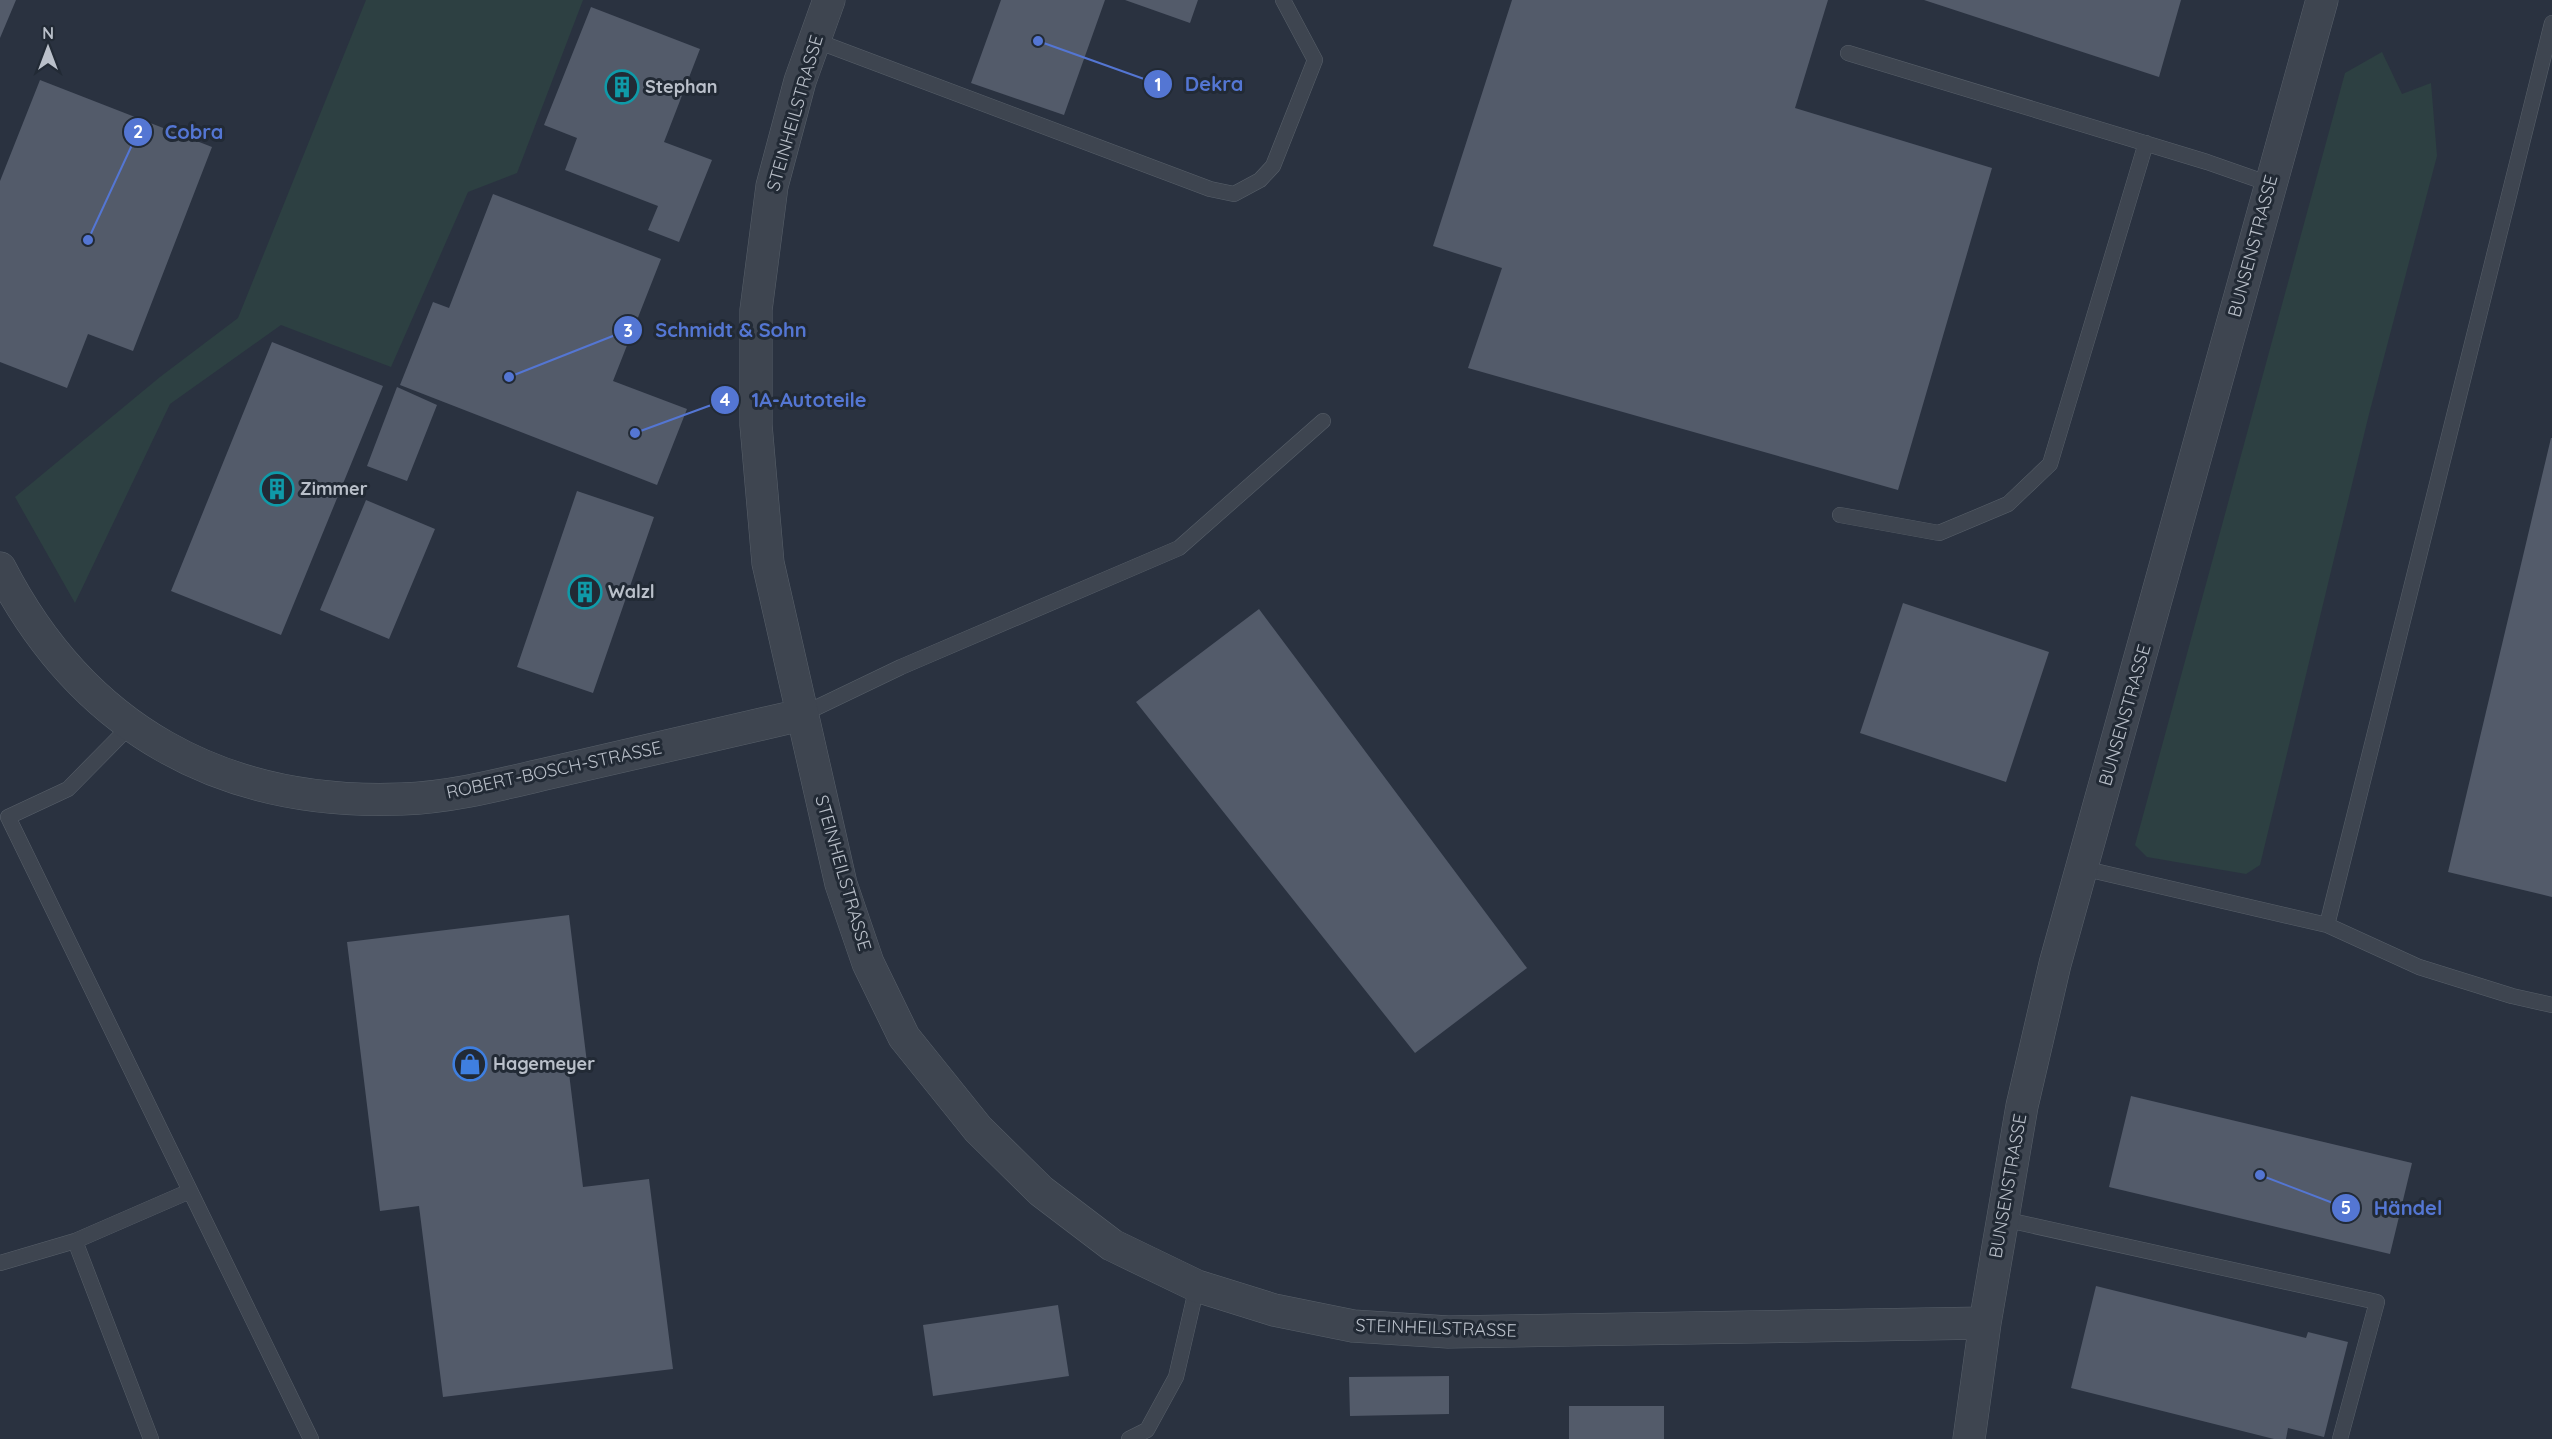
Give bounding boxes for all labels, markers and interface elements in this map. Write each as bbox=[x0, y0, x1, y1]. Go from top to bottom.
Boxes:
north arrow bbox=[18, 18, 78, 78]
text: N bbox=[42, 23, 54, 43]
street label: STEINHEILSTRASSE bbox=[761, 32, 828, 194]
callout: Dekra bbox=[1143, 65, 1256, 103]
building icon: Stephan bbox=[604, 69, 640, 105]
text: Dekra bbox=[1185, 71, 1243, 96]
text: 1 bbox=[1154, 73, 1162, 96]
place label: Stephan bbox=[645, 75, 718, 98]
callout: Cobra bbox=[123, 113, 235, 151]
text: Cobra bbox=[165, 119, 223, 144]
text: 2 bbox=[133, 120, 143, 143]
street label: BUNSENSTRASSE bbox=[2222, 172, 2283, 319]
callout: Schmidt & Sohn bbox=[613, 311, 818, 349]
text: Schmidt & Sohn bbox=[655, 317, 807, 342]
text: 3 bbox=[623, 319, 633, 342]
callout: 1A-Autoteile bbox=[710, 381, 879, 419]
text: 1A-Autoteile bbox=[752, 387, 866, 412]
text: 4 bbox=[720, 388, 731, 411]
building icon: Zimmer bbox=[259, 471, 295, 507]
place label: Zimmer bbox=[300, 477, 368, 500]
building icon: Walzl bbox=[567, 574, 603, 610]
place label: Walzl bbox=[608, 580, 655, 603]
street label: BUNSENSTRASSE bbox=[2093, 641, 2156, 788]
street label: ROBERT-BOSCH-STRASSE bbox=[444, 735, 664, 804]
street label: STEINHEILSTRASSE bbox=[810, 792, 877, 954]
shop icon: Hagemeyer bbox=[452, 1046, 488, 1082]
place label: Hagemeyer bbox=[493, 1052, 595, 1075]
street label: BUNSENSTRASSE bbox=[1983, 1112, 2032, 1260]
callout: Händel bbox=[2331, 1189, 2454, 1227]
text: Händel bbox=[2374, 1195, 2442, 1220]
text: 5 bbox=[2341, 1196, 2351, 1219]
street label: STEINHEILSTRASSE bbox=[1355, 1313, 1517, 1342]

